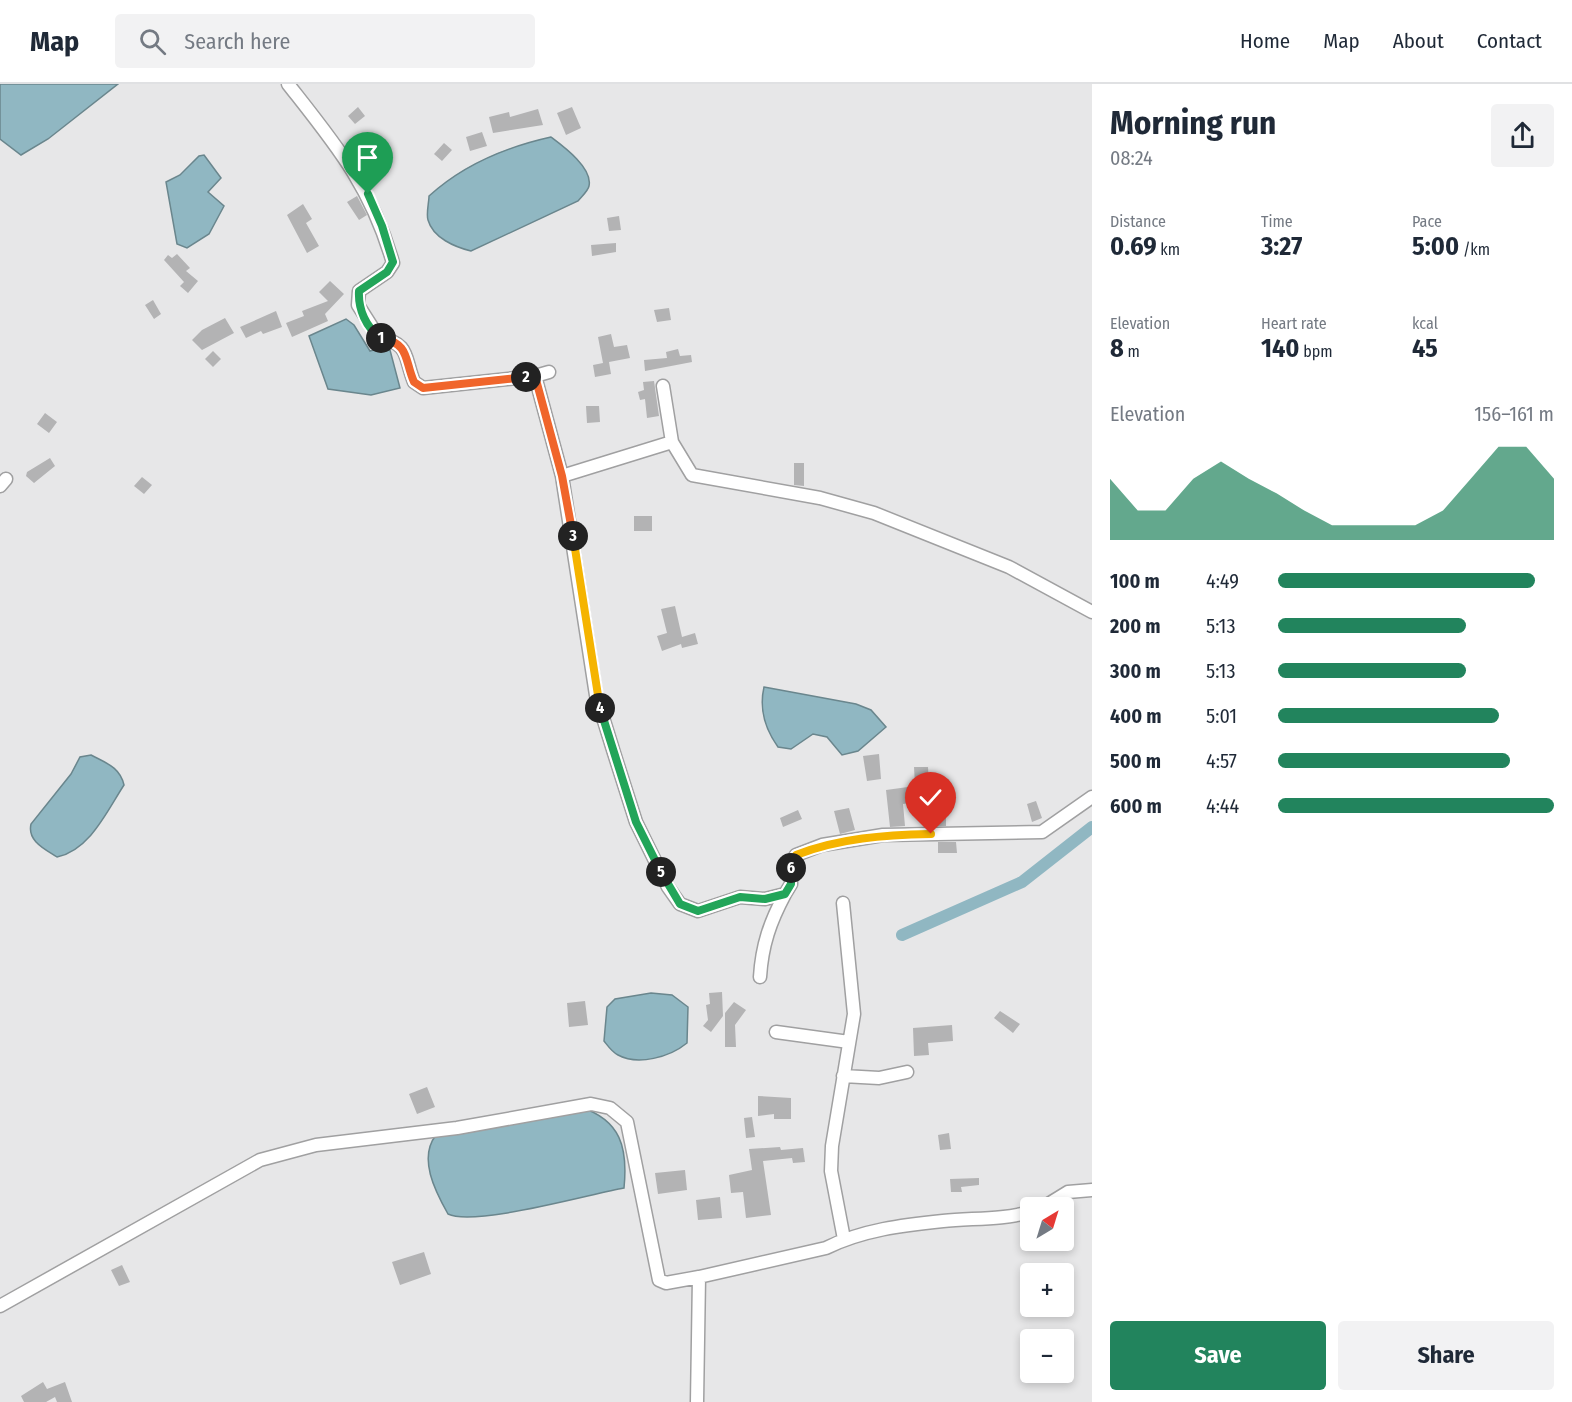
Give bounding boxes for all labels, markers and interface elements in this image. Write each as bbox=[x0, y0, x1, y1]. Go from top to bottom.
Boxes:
search box bbox=[115, 14, 535, 68]
text: Map bbox=[30, 25, 79, 58]
icon: search bbox=[136, 25, 169, 58]
text: Search here bbox=[184, 28, 290, 55]
text: Home bbox=[1240, 28, 1290, 54]
text: Map bbox=[1323, 28, 1360, 54]
text: About bbox=[1393, 28, 1444, 54]
text: Contact bbox=[1477, 28, 1542, 54]
text: Morning run bbox=[1110, 103, 1276, 143]
button: share bbox=[1491, 104, 1554, 167]
pin bbox=[342, 132, 393, 194]
icon: arrive bbox=[351, 141, 384, 174]
text: 08:24 bbox=[1110, 146, 1153, 170]
text: Distance bbox=[1110, 212, 1166, 231]
text: Time bbox=[1261, 212, 1293, 231]
text: Pace bbox=[1412, 212, 1442, 231]
text: 0.69 bbox=[1110, 231, 1157, 262]
text: 3:27 bbox=[1261, 231, 1302, 262]
text: 5:00 bbox=[1412, 231, 1459, 262]
text: km bbox=[1157, 240, 1180, 259]
text: /km bbox=[1459, 240, 1490, 259]
text: Elevation bbox=[1110, 314, 1170, 333]
text: Heart rate bbox=[1261, 314, 1327, 333]
text: kcal bbox=[1412, 314, 1438, 333]
pin: 1 bbox=[366, 323, 396, 353]
text: 1 bbox=[378, 328, 384, 347]
text: 8 bbox=[1110, 333, 1124, 364]
text: 140 bbox=[1261, 333, 1300, 364]
text: 45 bbox=[1412, 333, 1438, 364]
text: m bbox=[1124, 342, 1140, 361]
text: bpm bbox=[1300, 342, 1333, 361]
pin: 2 bbox=[511, 362, 541, 392]
text: 2 bbox=[522, 367, 530, 386]
text: Elevation bbox=[1110, 402, 1185, 426]
text: 156–161 m bbox=[1474, 402, 1554, 426]
pin: 3 bbox=[558, 521, 588, 551]
text: 3 bbox=[569, 526, 577, 545]
text: 100 m bbox=[1110, 569, 1160, 593]
text: 4:49 bbox=[1206, 569, 1239, 593]
text: 200 m bbox=[1110, 614, 1161, 638]
text: 5:13 bbox=[1206, 614, 1235, 638]
text: 300 m bbox=[1110, 659, 1161, 683]
text: 5:13 bbox=[1206, 659, 1235, 683]
pin: 4 bbox=[585, 693, 615, 723]
text: 4 bbox=[596, 698, 604, 717]
text: 400 m bbox=[1110, 704, 1162, 728]
text: 5:01 bbox=[1206, 704, 1237, 728]
text: 500 m bbox=[1110, 749, 1161, 773]
text: 4:57 bbox=[1206, 749, 1237, 773]
pin bbox=[905, 772, 956, 834]
icon: check bbox=[914, 781, 947, 814]
text: 600 m bbox=[1110, 794, 1162, 818]
text: 4:44 bbox=[1206, 794, 1239, 818]
pin: 6 bbox=[776, 853, 806, 883]
pin: 5 bbox=[646, 857, 676, 887]
text: 6 bbox=[787, 858, 795, 877]
text: 5 bbox=[657, 862, 665, 881]
north arrow bbox=[1020, 1197, 1074, 1251]
map controls bbox=[1020, 1197, 1074, 1383]
button: + bbox=[1020, 1263, 1074, 1317]
button: Save bbox=[1110, 1321, 1326, 1390]
button: Share bbox=[1338, 1321, 1554, 1390]
button: − bbox=[1020, 1329, 1074, 1383]

